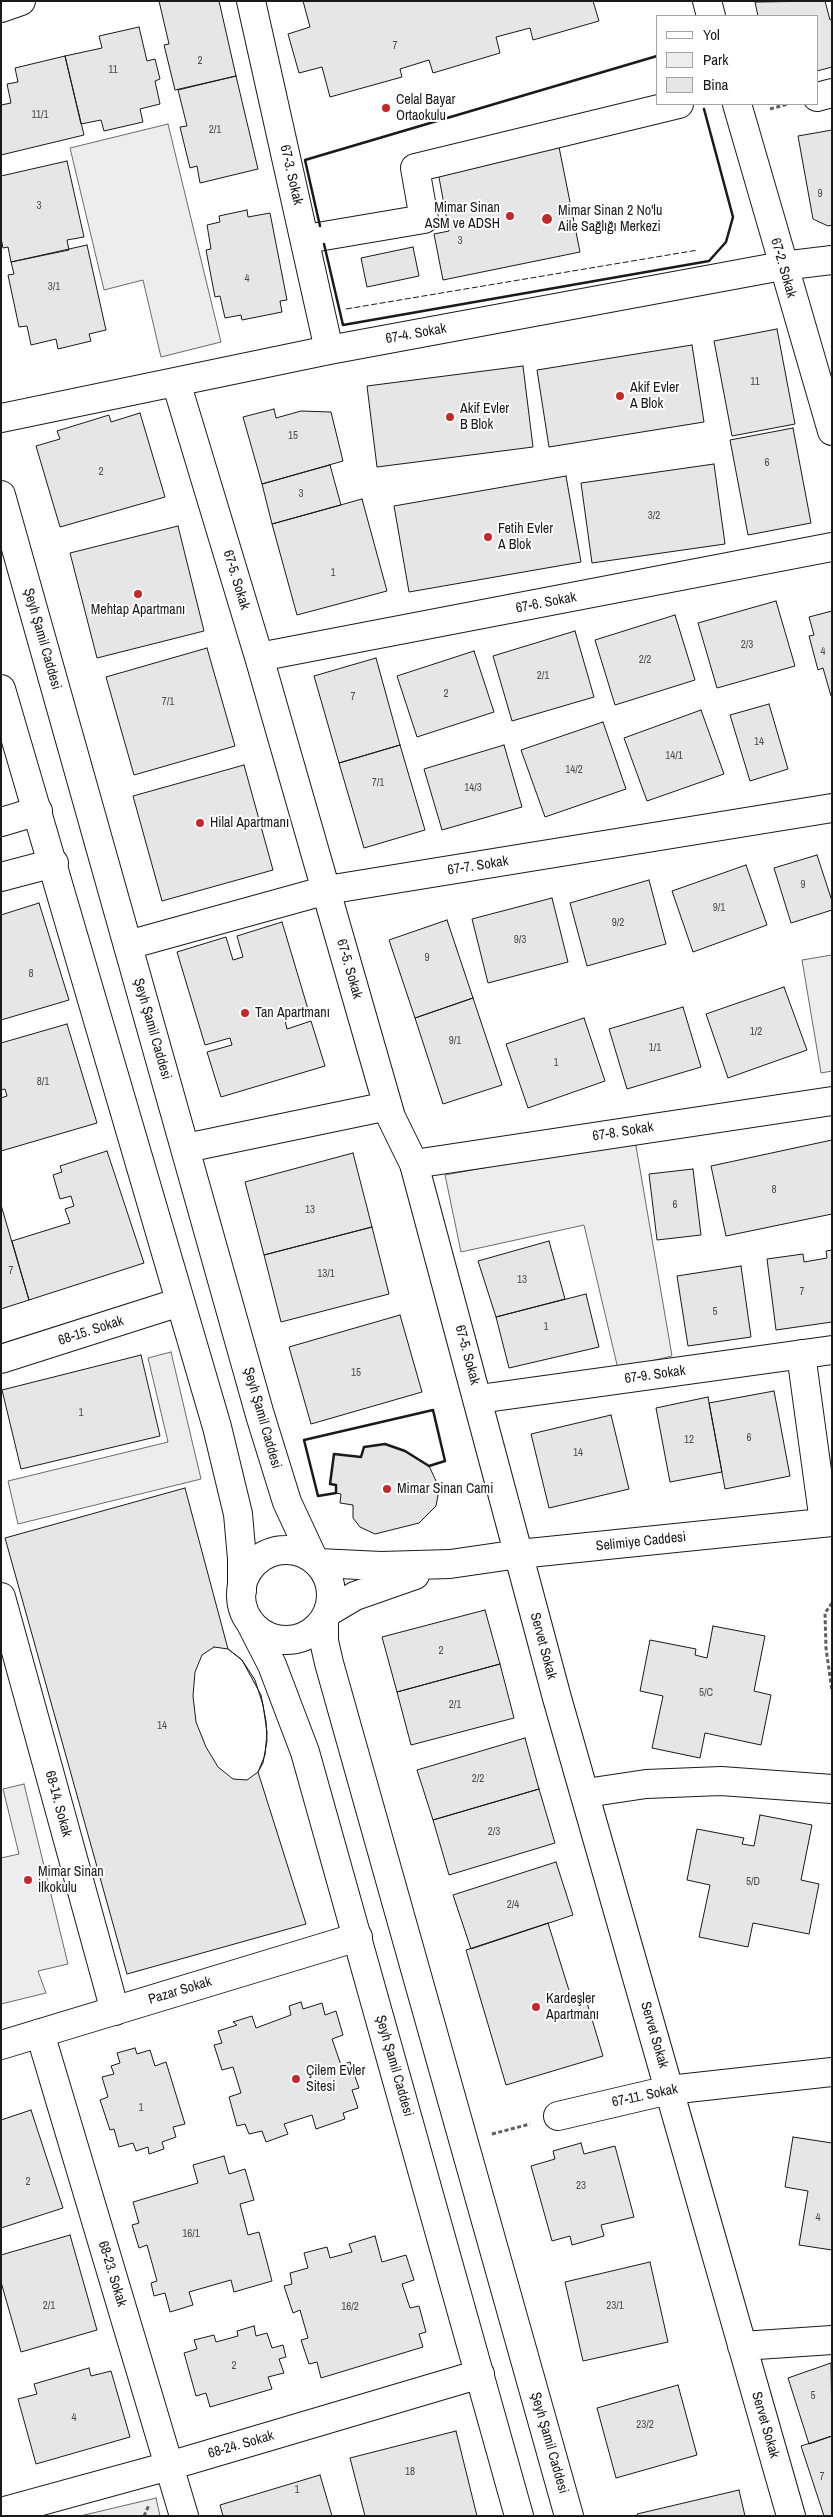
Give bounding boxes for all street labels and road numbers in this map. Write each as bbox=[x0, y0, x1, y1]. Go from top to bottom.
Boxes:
street label: 67-3. Sokak bbox=[276, 143, 306, 207]
street label: 67-2. Sokak bbox=[766, 236, 800, 300]
street label: 67-4. Sokak bbox=[384, 320, 448, 348]
street label: 67-5. Sokak bbox=[219, 548, 253, 612]
street label: Şeyh Şamil Caddesi bbox=[20, 586, 64, 692]
street label: 67-6. Sokak bbox=[514, 589, 578, 617]
street label: 67-7. Sokak bbox=[446, 853, 510, 879]
street label: 67-5. Sokak bbox=[332, 937, 366, 1001]
street label: Şeyh Şamil Caddesi bbox=[130, 976, 174, 1082]
street label: 67-8. Sokak bbox=[591, 1119, 655, 1145]
street label: 68-15. Sokak bbox=[56, 1313, 126, 1349]
street label: 67-5. Sokak bbox=[451, 1323, 483, 1387]
street label: 67-9. Sokak bbox=[623, 1362, 687, 1388]
street label: Şeyh Şamil Caddesi bbox=[240, 1365, 284, 1471]
street label: Selimiye Caddesi bbox=[595, 1529, 687, 1555]
street label: Servet Sokak bbox=[526, 1611, 560, 1681]
street label: 68-14. Sokak bbox=[41, 1769, 75, 1839]
street label: Pazar Sokak bbox=[146, 1973, 214, 2009]
street label: Servet Sokak bbox=[637, 2000, 671, 2070]
street label: Şeyh Şamil Caddesi bbox=[372, 2013, 416, 2119]
street label: 67-11. Sokak bbox=[611, 2081, 679, 2111]
street label: 68-23. Sokak bbox=[94, 2239, 130, 2309]
street label: Şeyh Şamil Caddesi bbox=[527, 2390, 571, 2496]
street label: Servet Sokak bbox=[748, 2390, 782, 2460]
street label: 68-24. Sokak bbox=[206, 2428, 276, 2462]

